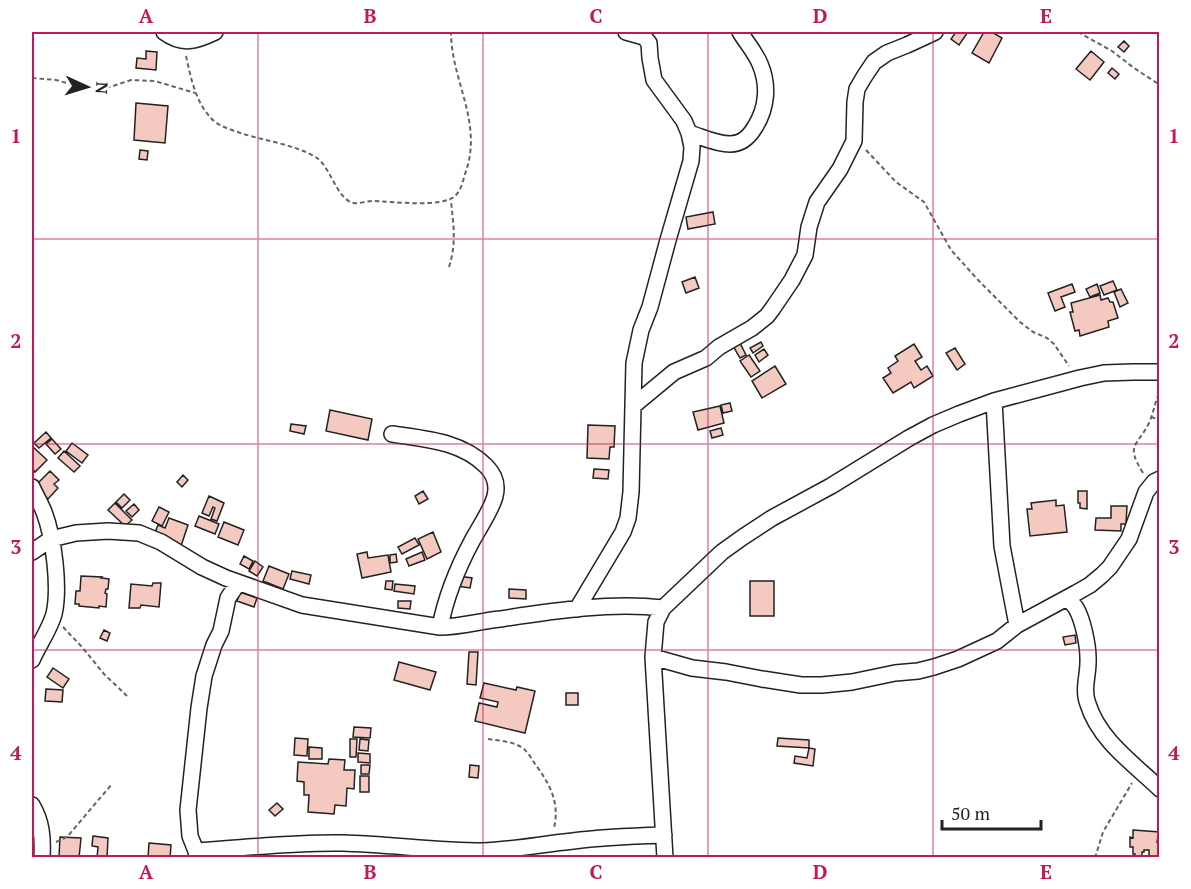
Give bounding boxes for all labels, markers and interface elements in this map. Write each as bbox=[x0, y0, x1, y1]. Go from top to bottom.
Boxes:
text: A bbox=[139, 2, 154, 29]
text: B bbox=[364, 2, 377, 29]
text: C bbox=[589, 2, 603, 29]
text: D bbox=[813, 2, 827, 29]
text: E bbox=[1040, 2, 1052, 29]
north arrow bbox=[57, 57, 117, 117]
text: N bbox=[91, 81, 113, 95]
text: 1 bbox=[10, 122, 22, 149]
text: 1 bbox=[1168, 122, 1180, 149]
text: 2 bbox=[10, 327, 22, 354]
text: 2 bbox=[1168, 327, 1180, 354]
text: 3 bbox=[10, 533, 22, 560]
text: 3 bbox=[1168, 533, 1180, 560]
text: 4 bbox=[10, 739, 22, 766]
text: 4 bbox=[1168, 739, 1180, 766]
scale bar bbox=[942, 793, 1041, 831]
text: 50 m bbox=[951, 801, 991, 825]
text: A bbox=[139, 858, 154, 885]
text: B bbox=[364, 858, 377, 885]
text: C bbox=[589, 858, 603, 885]
text: D bbox=[813, 858, 827, 885]
text: E bbox=[1040, 858, 1052, 885]

